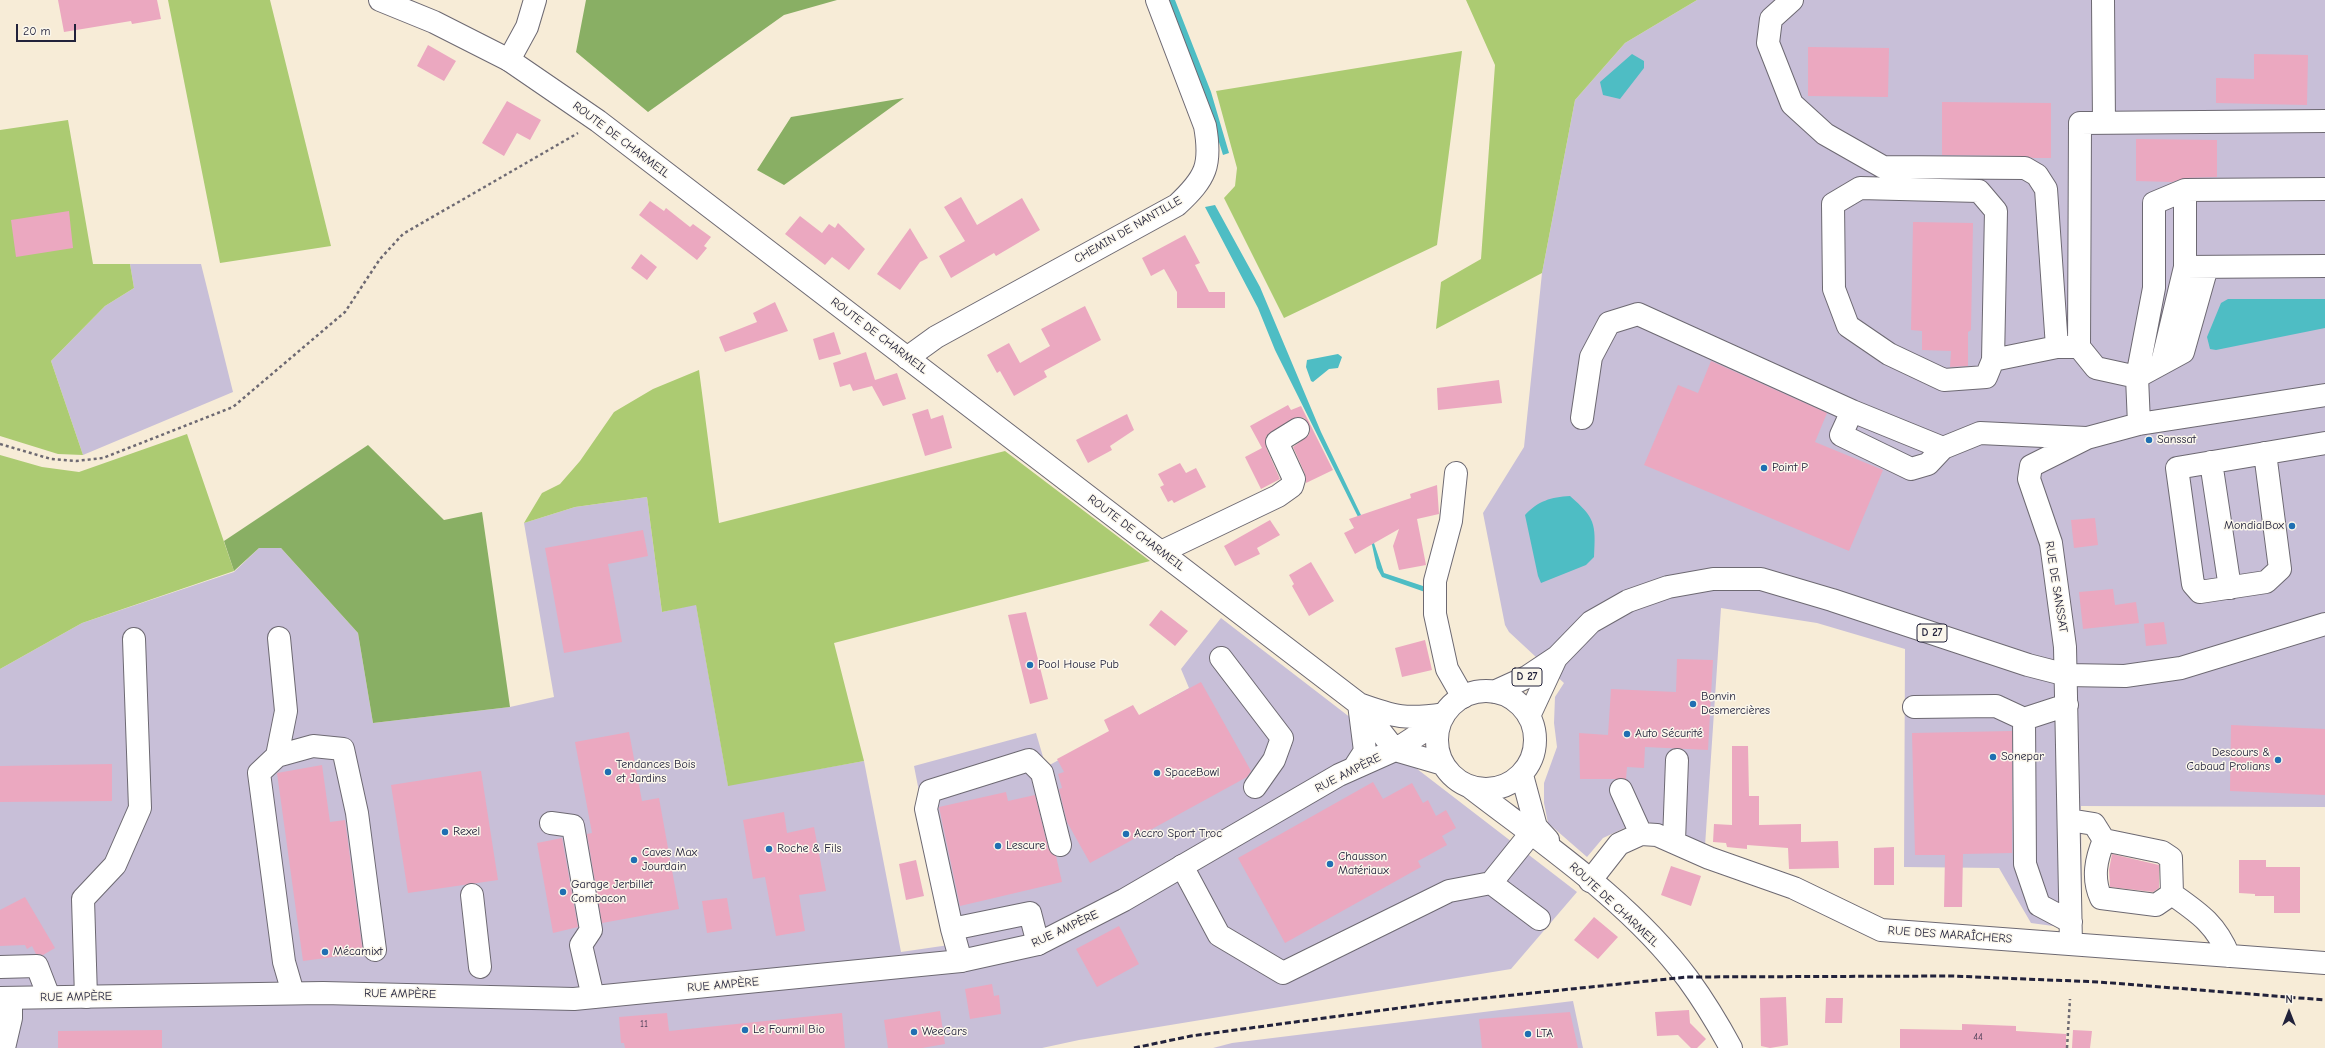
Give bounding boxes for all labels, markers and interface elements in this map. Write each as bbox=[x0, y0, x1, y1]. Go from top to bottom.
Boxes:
scale bar bbox=[18, 16, 78, 42]
text: 20 m bbox=[23, 24, 51, 38]
street label: ROUTE DE CHARMEIL bbox=[570, 99, 672, 181]
street label: CHEMIN DE NANTILLE bbox=[1072, 193, 1184, 267]
street label: ROUTE DE CHARMEIL bbox=[828, 295, 930, 377]
place label: Sanssat bbox=[2157, 433, 2196, 447]
marker: Sanssat bbox=[2144, 435, 2154, 445]
place label: Point P bbox=[1772, 461, 1808, 475]
marker: Point P bbox=[1759, 463, 1769, 473]
street label: ROUTE DE CHARMEIL bbox=[1085, 492, 1187, 574]
place label: MondialBox bbox=[2224, 519, 2284, 533]
marker: MondialBox bbox=[2287, 521, 2297, 531]
street label: RUE DE SANSSAT bbox=[2042, 540, 2070, 634]
road number: D 27 bbox=[1917, 624, 1947, 642]
place label: Pool House Pub bbox=[1038, 658, 1119, 672]
marker: Pool House Pub bbox=[1025, 660, 1035, 670]
road number: D 27 bbox=[1512, 668, 1542, 686]
place label: Bonvin Desmercières bbox=[1701, 690, 1770, 718]
marker: Bonvin Desmercières bbox=[1688, 699, 1698, 709]
place label: Auto Sécurité bbox=[1635, 727, 1703, 741]
marker: Auto Sécurité bbox=[1622, 729, 1632, 739]
place label: Descours & Cabaud Prolians bbox=[2187, 746, 2270, 774]
street label: RUE AMPÈRE bbox=[1313, 750, 1383, 796]
place label: Sonepar bbox=[2001, 750, 2044, 764]
marker: Sonepar bbox=[1988, 752, 1998, 762]
marker: Descours & Cabaud Prolians bbox=[2273, 755, 2283, 765]
place label: Tendances Bois et Jardins bbox=[616, 758, 695, 786]
place label: SpaceBowl bbox=[1165, 766, 1219, 780]
marker: Tendances Bois et Jardins bbox=[603, 767, 613, 777]
marker: SpaceBowl bbox=[1152, 768, 1162, 778]
place label: Rexel bbox=[453, 825, 480, 839]
marker: Rexel bbox=[440, 827, 450, 837]
place label: Accro Sport Troc bbox=[1134, 827, 1222, 841]
marker: Accro Sport Troc bbox=[1121, 829, 1131, 839]
place label: Lescure bbox=[1006, 839, 1045, 853]
marker: Lescure bbox=[993, 841, 1003, 851]
place label: Roche & Fils bbox=[777, 842, 842, 856]
marker: Roche & Fils bbox=[764, 844, 774, 854]
place label: Caves Max Jourdain bbox=[642, 846, 697, 874]
place label: Chausson Matériaux bbox=[1338, 850, 1389, 878]
marker: Caves Max Jourdain bbox=[629, 855, 639, 865]
marker: Chausson Matériaux bbox=[1325, 859, 1335, 869]
street label: ROUTE DE CHARMEIL bbox=[1566, 860, 1662, 950]
place label: Garage Jerbillet Combacon bbox=[571, 878, 653, 906]
marker: Garage Jerbillet Combacon bbox=[558, 887, 568, 897]
street label: RUE AMPÈRE bbox=[1029, 907, 1101, 951]
street label: RUE DES MARAÎCHERS bbox=[1887, 923, 2013, 947]
place label: Mécamixt bbox=[333, 945, 383, 959]
marker: Mécamixt bbox=[320, 947, 330, 957]
street label: RUE AMPÈRE bbox=[686, 975, 760, 995]
street label: RUE AMPÈRE bbox=[364, 986, 436, 1002]
street label: RUE AMPÈRE bbox=[40, 989, 112, 1005]
north arrow bbox=[2269, 992, 2309, 1032]
text: N bbox=[2285, 993, 2293, 1006]
house number: 11 bbox=[640, 1018, 648, 1030]
place label: Le Fournil Bio bbox=[753, 1023, 825, 1037]
marker: Le Fournil Bio bbox=[740, 1025, 750, 1035]
place label: WeeCars bbox=[922, 1025, 967, 1039]
marker: WeeCars bbox=[909, 1027, 919, 1037]
place label: LTA bbox=[1536, 1027, 1553, 1041]
marker: LTA bbox=[1523, 1029, 1533, 1039]
house number: 44 bbox=[1973, 1031, 1983, 1043]

